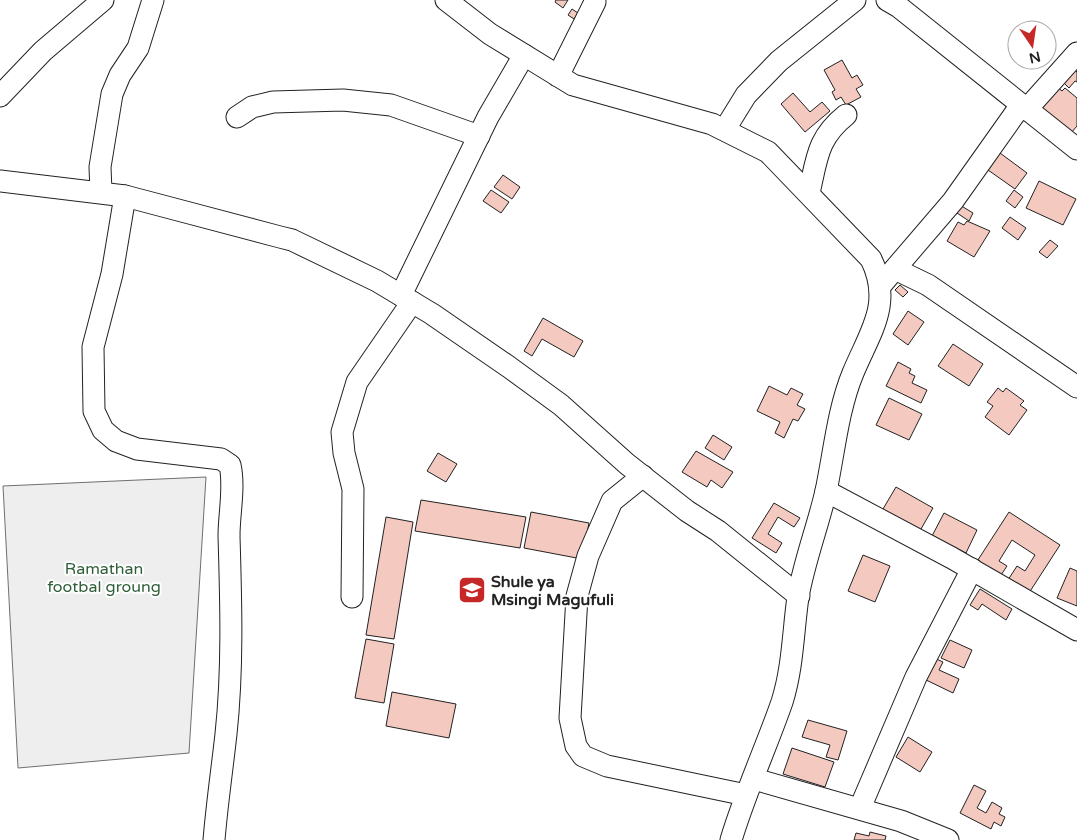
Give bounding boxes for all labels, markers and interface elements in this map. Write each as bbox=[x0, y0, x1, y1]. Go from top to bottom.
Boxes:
north arrow bbox=[1007, 20, 1057, 70]
text: N bbox=[1027, 48, 1042, 67]
park label: Ramathan footbal groung bbox=[47, 559, 161, 597]
place label: Shule ya Msingi Magufuli bbox=[491, 572, 614, 610]
school or university icon: Shule ya Msingi Magufuli bbox=[457, 575, 487, 605]

